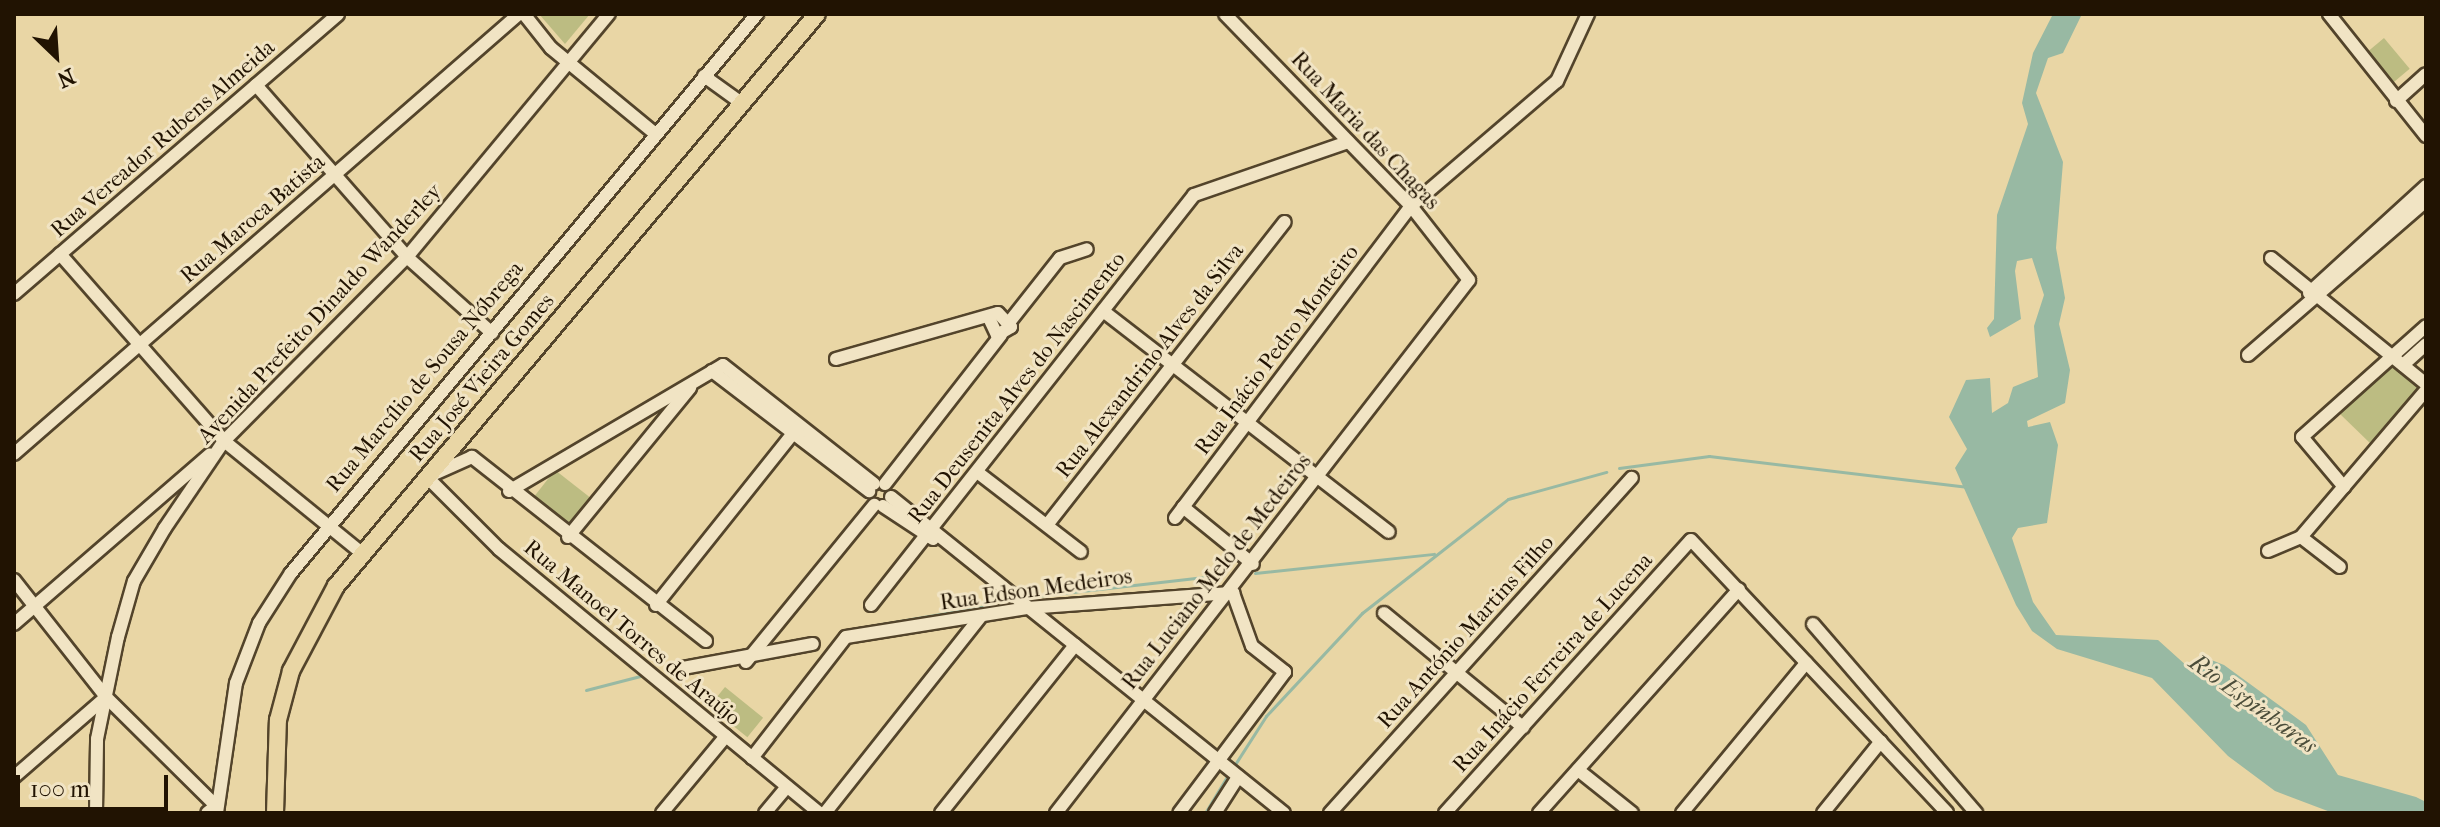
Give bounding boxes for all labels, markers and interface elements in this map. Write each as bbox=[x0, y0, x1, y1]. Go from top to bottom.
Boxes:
north arrow bbox=[16, 16, 96, 96]
street label: Rua Vereador Rubens Almeida bbox=[46, 35, 280, 243]
street label: Rua Maria das Chagas bbox=[1285, 47, 1445, 215]
text: N bbox=[53, 62, 79, 93]
street label: Rua Maroca Batista bbox=[175, 149, 331, 289]
street label: Avenida Prefeito Dinaldo Wanderley bbox=[192, 179, 448, 449]
street label: Rua Alexandrino Alves da Silva bbox=[1050, 238, 1250, 484]
street label: Rua Inácio Pedro Monteiro bbox=[1189, 240, 1365, 460]
street label: Rua Deusenita Alves do Nascimento bbox=[903, 247, 1131, 529]
street label: Rua Marcílio de Sousa Nóbrega bbox=[321, 256, 529, 498]
street label: Rua José Vieira Gomes bbox=[404, 288, 560, 468]
street label: Rua Luciano Melo de Medeiros bbox=[1117, 449, 1317, 695]
street label: Rua António Martins Filho bbox=[1372, 530, 1560, 734]
street label: Rua Manoel Torres de Araújo bbox=[518, 534, 746, 732]
street label: Rua Inácio Ferreira de Lucena bbox=[1448, 548, 1658, 778]
street label: Rua Edson Medeiros bbox=[938, 563, 1134, 617]
water label: Rio Espinharas bbox=[2184, 648, 2322, 760]
scale bar bbox=[20, 759, 172, 809]
text: 100 m bbox=[30, 775, 90, 803]

